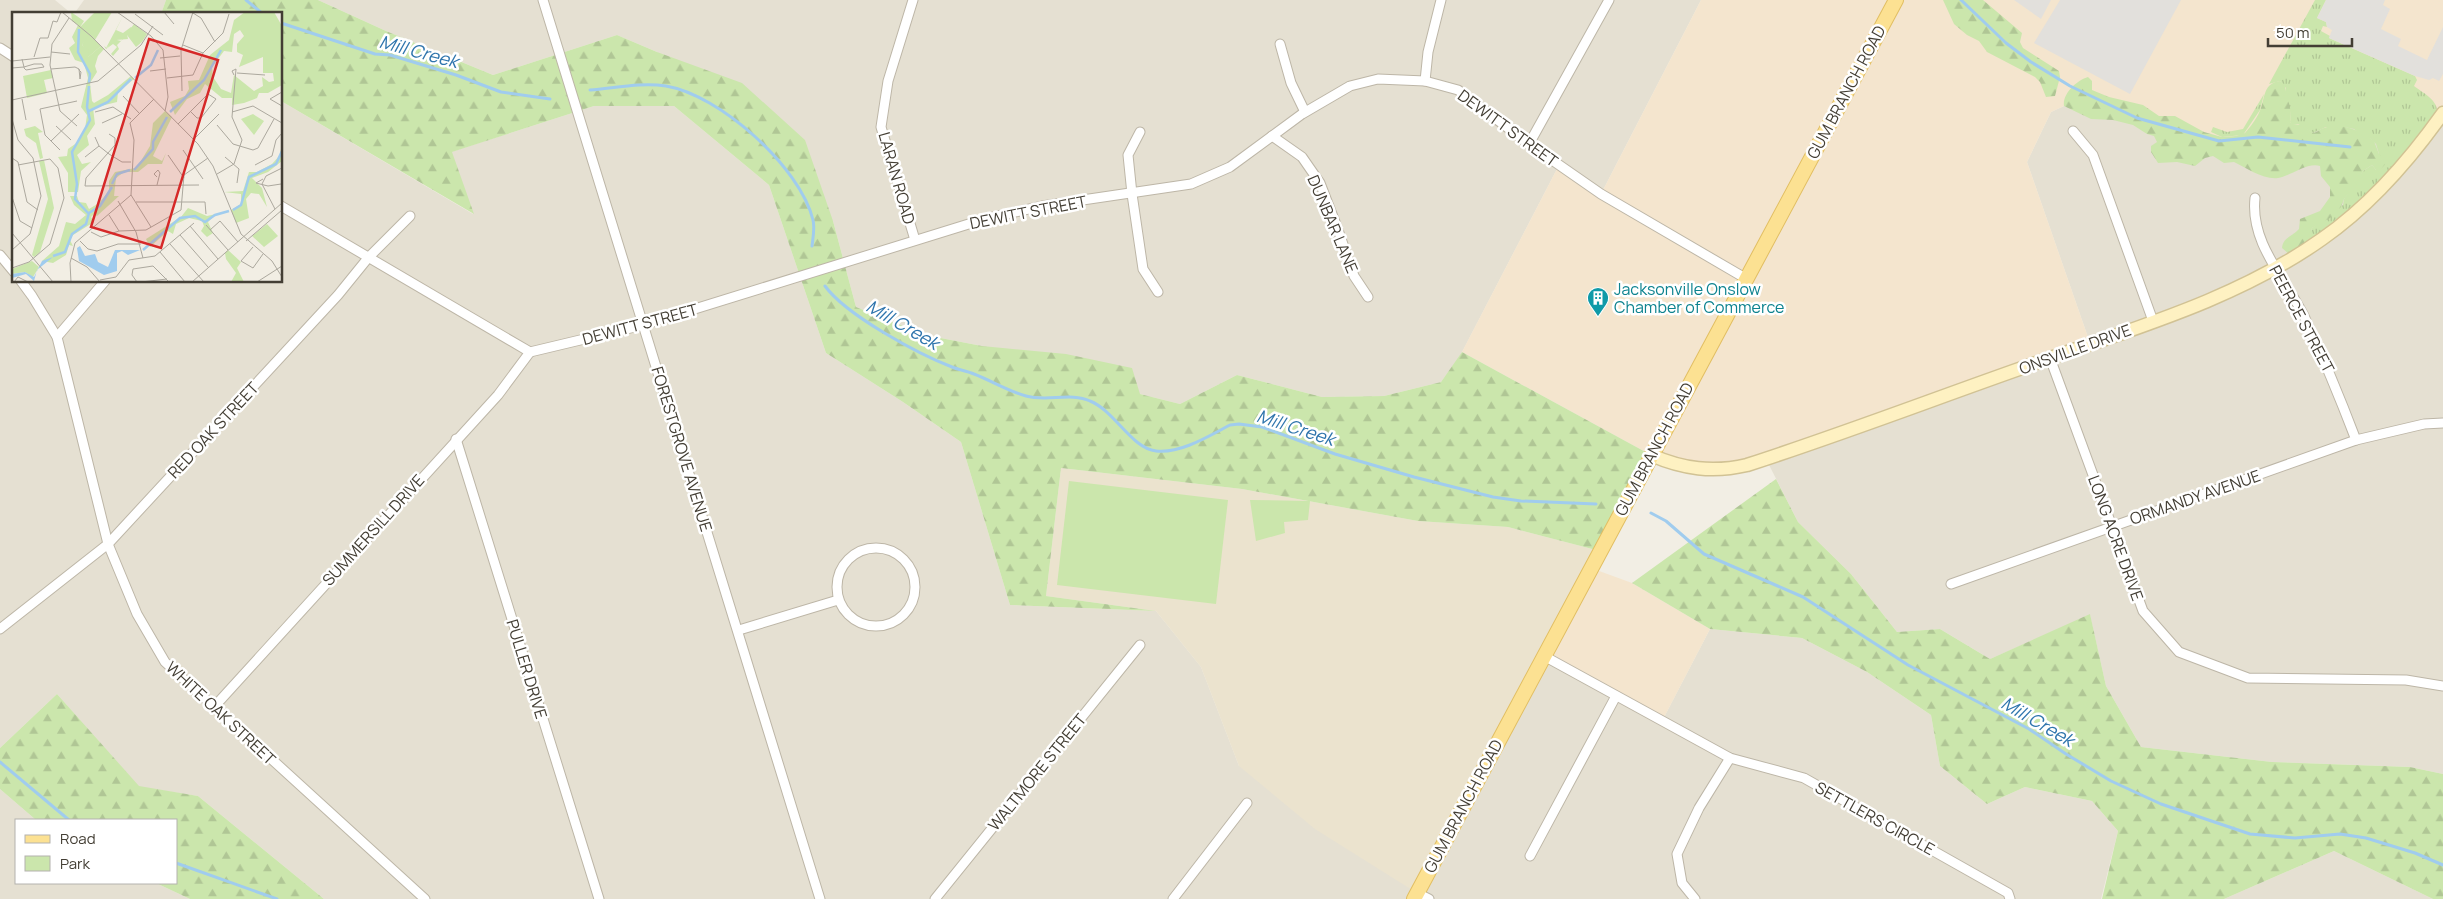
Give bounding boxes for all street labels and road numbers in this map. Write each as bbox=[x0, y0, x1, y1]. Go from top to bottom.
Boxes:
street label: GUM BRANCH ROAD bbox=[1802, 21, 1891, 162]
street label: DEWITT STREET bbox=[1454, 84, 1563, 172]
street label: LARAN ROAD bbox=[873, 129, 921, 227]
street label: DUNBAR LANE bbox=[1302, 172, 1364, 276]
street label: DEWITT STREET bbox=[968, 190, 1089, 234]
street label: PEERCE STREET bbox=[2264, 261, 2340, 377]
street label: DEWITT STREET bbox=[580, 298, 701, 350]
street label: ONSVILLE DRIVE bbox=[2016, 319, 2134, 379]
street label: FORESTGROVE AVENUE bbox=[646, 364, 718, 534]
street label: RED OAK STREET bbox=[163, 377, 264, 483]
street label: GUM BRANCH ROAD bbox=[1610, 378, 1699, 519]
street label: ORMANDY AVENUE bbox=[2127, 464, 2263, 530]
street label: SUMMERSILL DRIVE bbox=[317, 470, 429, 590]
street label: LONG ACRE DRIVE bbox=[2083, 472, 2149, 604]
street label: PULLER DRIVE bbox=[501, 617, 553, 721]
street label: WHITE OAK STREET bbox=[161, 656, 281, 770]
street label: WALTMORE STREET bbox=[983, 708, 1091, 835]
street label: GUM BRANCH ROAD bbox=[1419, 735, 1508, 876]
street label: SETTLERS CIRCLE bbox=[1811, 776, 1939, 860]

